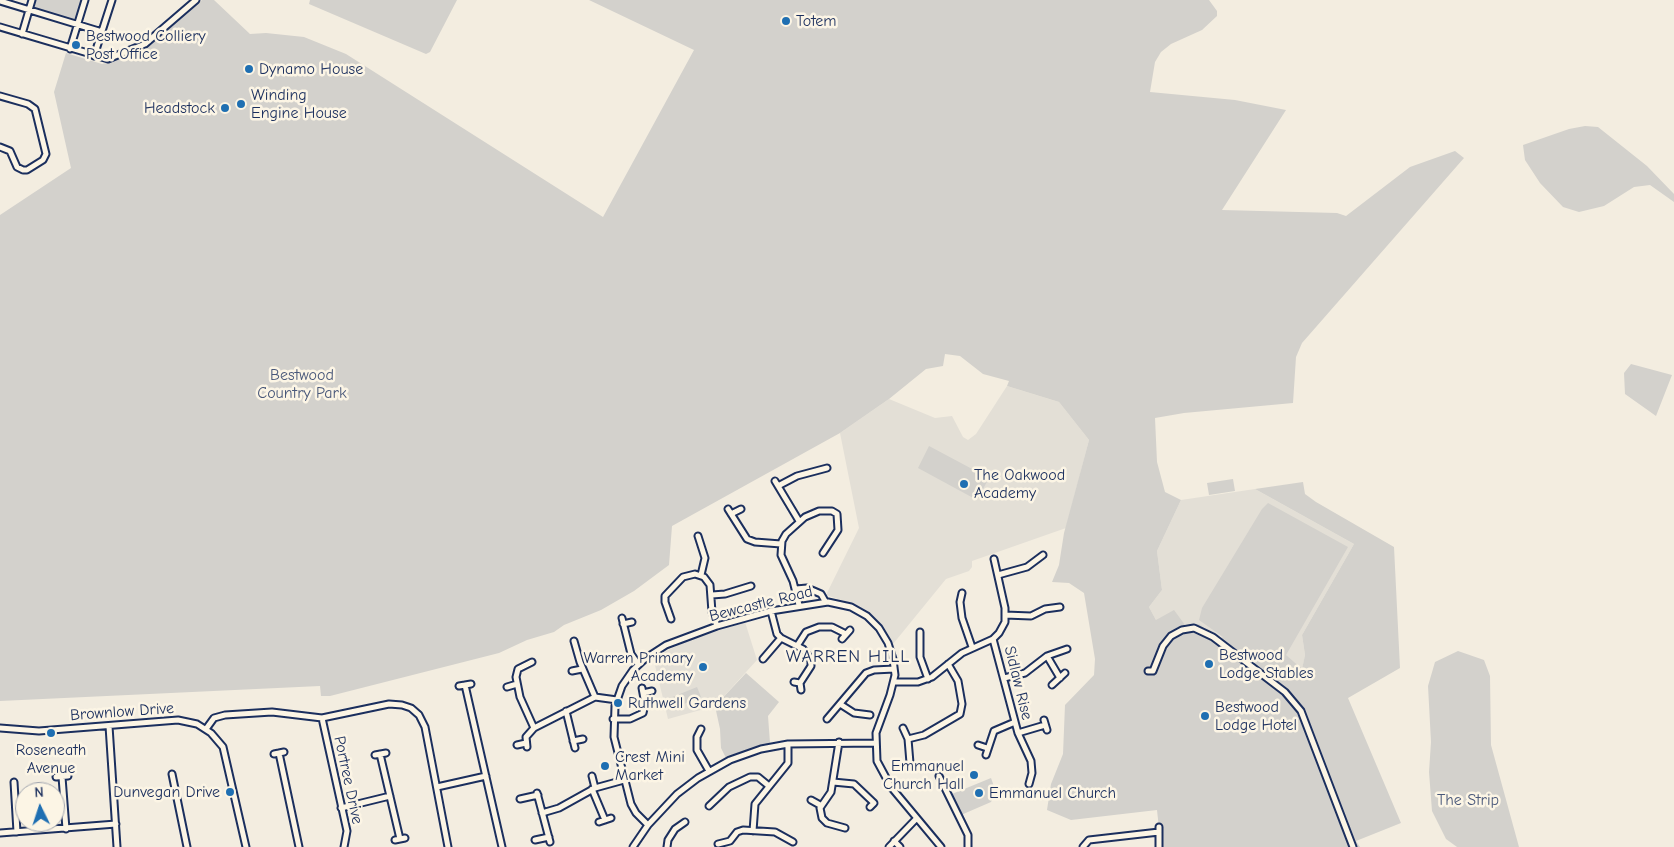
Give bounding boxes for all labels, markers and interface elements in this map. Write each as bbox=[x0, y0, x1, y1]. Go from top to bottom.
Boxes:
place label: Totem bbox=[796, 11, 837, 31]
marker: Totem bbox=[780, 15, 792, 27]
place label: Bestwood Colliery Post Office bbox=[86, 26, 206, 64]
marker: Bestwood Colliery Post Office bbox=[70, 39, 82, 51]
place label: Dynamo House bbox=[259, 59, 363, 79]
marker: Dynamo House bbox=[243, 63, 255, 75]
place label: Winding Engine House bbox=[251, 85, 347, 123]
place label: Headstock bbox=[144, 98, 215, 118]
marker: Winding Engine House bbox=[235, 98, 247, 110]
marker: Headstock bbox=[219, 102, 231, 114]
park label: Bestwood Country Park bbox=[257, 365, 347, 403]
place label: The Oakwood Academy bbox=[974, 465, 1065, 503]
marker: The Oakwood Academy bbox=[958, 478, 970, 490]
street label: Bewcastle Road bbox=[707, 582, 815, 626]
street label: Sidlaw Rise bbox=[1000, 644, 1036, 722]
place label: Bestwood Lodge Stables bbox=[1219, 645, 1313, 683]
district label: WARREN HILL bbox=[784, 646, 912, 668]
place label: Warren Primary Academy bbox=[583, 648, 693, 686]
marker: Bestwood Lodge Stables bbox=[1203, 658, 1215, 670]
marker: Warren Primary Academy bbox=[697, 661, 709, 673]
place label: Ruthwell Gardens bbox=[628, 693, 746, 713]
marker: Ruthwell Gardens bbox=[612, 697, 624, 709]
place label: Bestwood Lodge Hotel bbox=[1215, 697, 1297, 735]
street label: Brownlow Drive bbox=[69, 699, 175, 725]
marker: Bestwood Lodge Hotel bbox=[1199, 710, 1211, 722]
marker: Roseneath Avenue bbox=[45, 727, 57, 739]
street label: Portree Drive bbox=[329, 734, 367, 826]
place label: Roseneath Avenue bbox=[16, 740, 86, 778]
place label: Crest Mini Market bbox=[615, 747, 685, 785]
place label: Emmanuel Church Hall bbox=[883, 756, 964, 794]
marker: Crest Mini Market bbox=[599, 760, 611, 772]
marker: Emmanuel Church Hall bbox=[968, 769, 980, 781]
north arrow bbox=[15, 782, 65, 832]
place label: Dunvegan Drive bbox=[113, 782, 220, 802]
place label: Emmanuel Church bbox=[989, 783, 1116, 803]
text: N bbox=[34, 784, 44, 801]
marker: Dunvegan Drive bbox=[224, 786, 236, 798]
marker: Emmanuel Church bbox=[973, 787, 985, 799]
park label: The Strip bbox=[1437, 790, 1499, 810]

